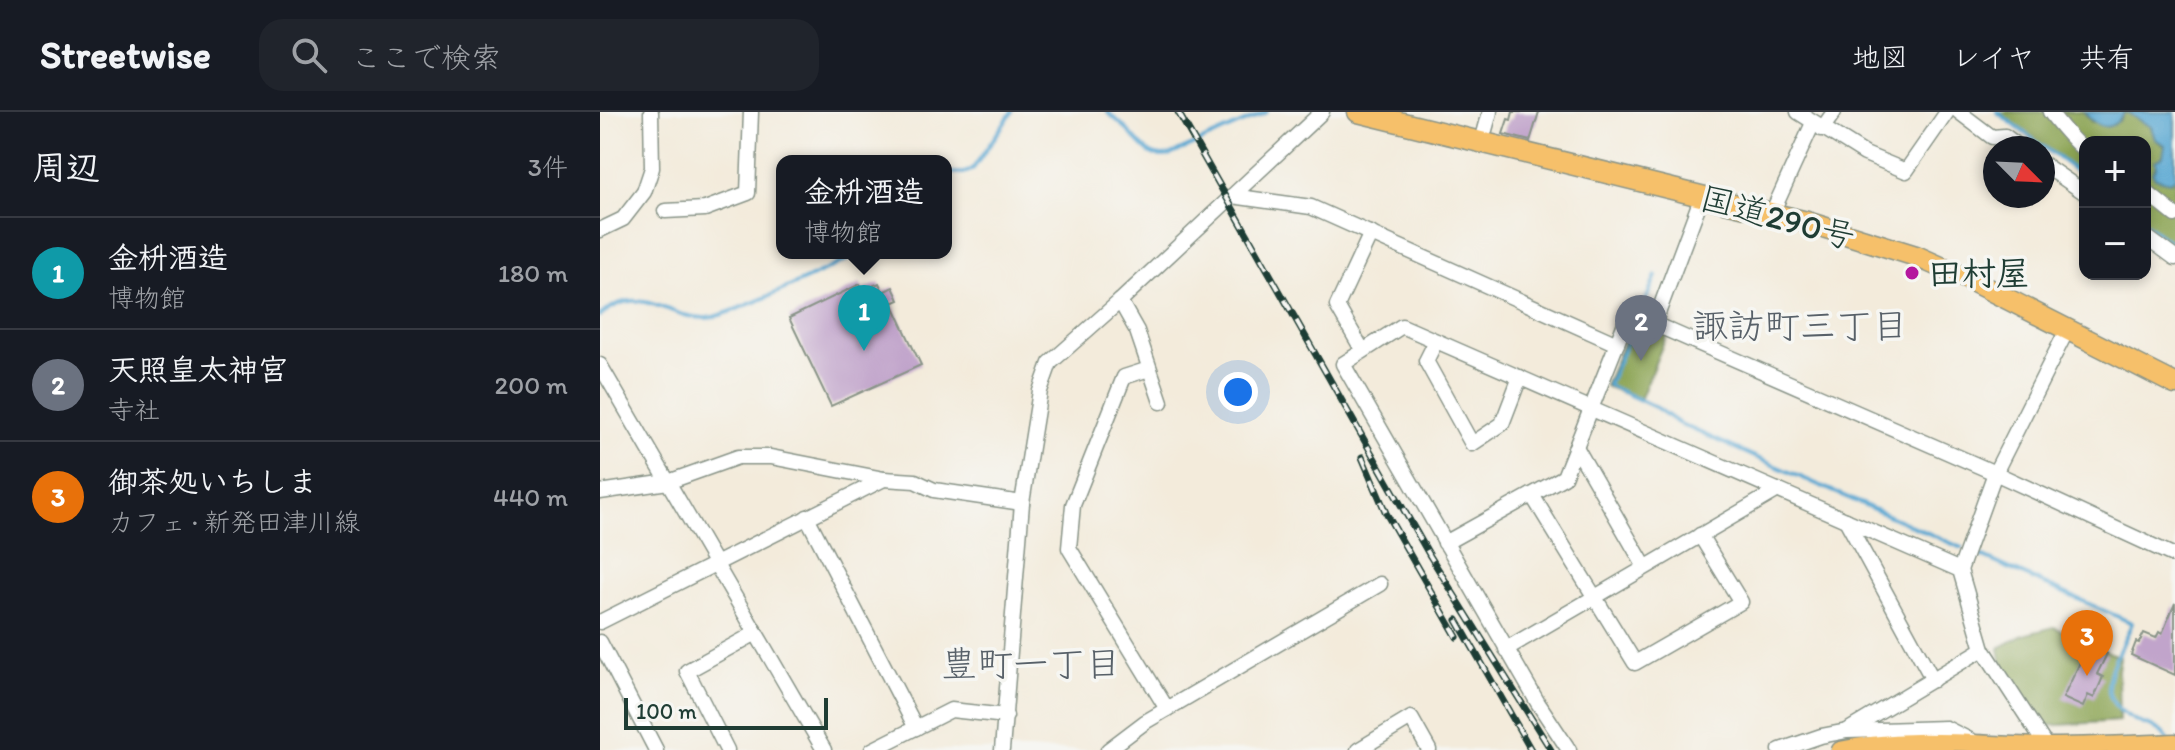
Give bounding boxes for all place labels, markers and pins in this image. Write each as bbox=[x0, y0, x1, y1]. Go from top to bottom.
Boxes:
place label: 田村屋 bbox=[1928, 253, 2030, 294]
marker: 田村屋 bbox=[1903, 264, 1921, 282]
pin: 1 bbox=[838, 285, 890, 351]
pin: 2 bbox=[1615, 295, 1667, 361]
pin: 3 bbox=[2061, 610, 2113, 676]

